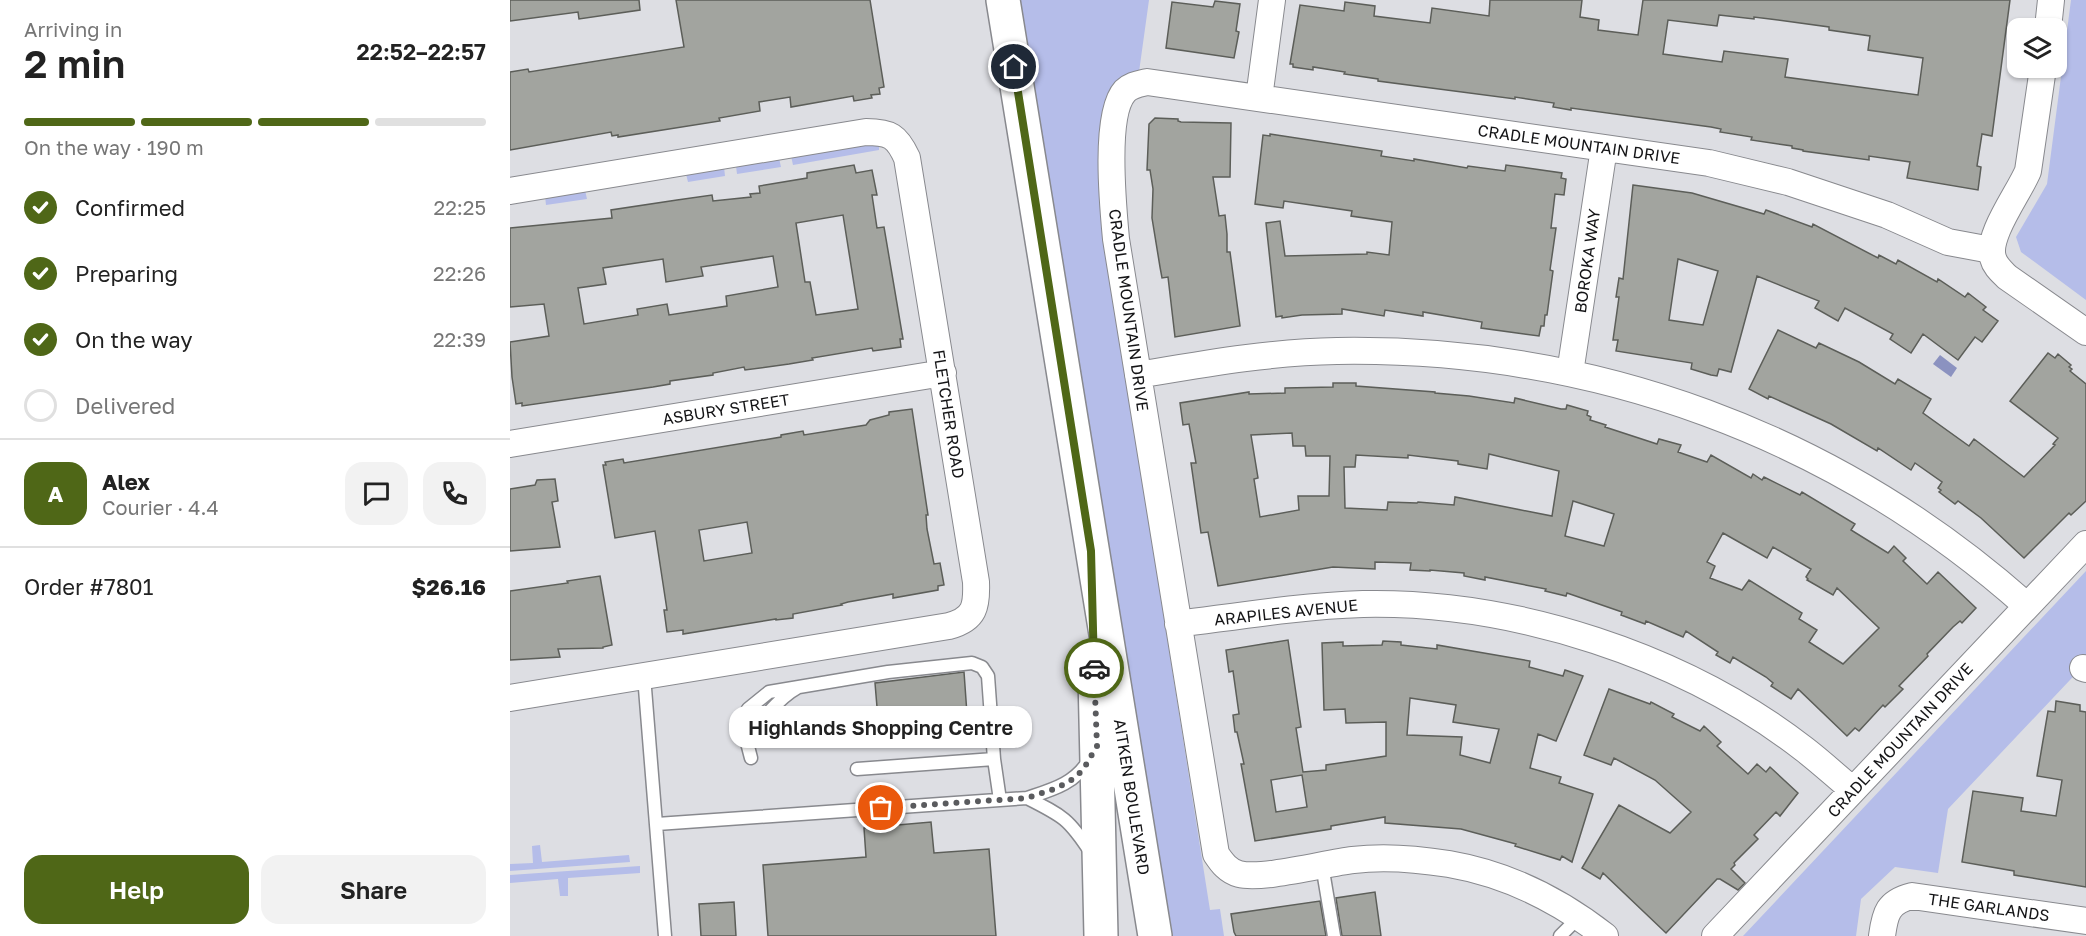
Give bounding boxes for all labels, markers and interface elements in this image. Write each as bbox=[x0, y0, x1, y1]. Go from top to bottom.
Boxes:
text: Arriving in bbox=[24, 17, 122, 41]
map controls bbox=[2007, 18, 2067, 78]
button: layers bbox=[2007, 18, 2067, 78]
text: 22:52–22:57 bbox=[357, 38, 486, 65]
text: 2 min bbox=[24, 40, 125, 87]
pin bbox=[988, 41, 1039, 92]
icon: home bbox=[997, 50, 1030, 83]
street label: CRADLE MOUNTAIN DRIVE bbox=[1477, 120, 1681, 168]
text: On the way · 190 m bbox=[24, 135, 204, 159]
icon: check bbox=[24, 191, 57, 224]
text: Confirmed bbox=[75, 194, 185, 221]
text: 22:25 bbox=[434, 195, 486, 219]
street label: BOROKA WAY bbox=[1570, 207, 1604, 314]
street label: CRADLE MOUNTAIN DRIVE bbox=[1105, 208, 1153, 412]
icon: check bbox=[24, 257, 57, 290]
text: Preparing bbox=[75, 260, 178, 287]
text: 22:26 bbox=[433, 261, 486, 285]
icon: check bbox=[24, 323, 57, 356]
text: On the way bbox=[75, 326, 193, 353]
text: 22:39 bbox=[433, 327, 486, 351]
street label: FLETCHER ROAD bbox=[929, 348, 969, 480]
street label: ASBURY STREET bbox=[661, 389, 791, 429]
text: Delivered bbox=[75, 392, 175, 419]
button: chat bbox=[345, 462, 408, 525]
button: phone bbox=[423, 462, 486, 525]
text: Alex bbox=[102, 468, 150, 495]
text: A bbox=[48, 480, 63, 507]
text: Courier · 4.4 bbox=[102, 495, 219, 519]
text: Order #7801 bbox=[24, 573, 153, 600]
text: $26.16 bbox=[412, 573, 486, 600]
street label: ARAPILES AVENUE bbox=[1213, 595, 1359, 629]
courier bbox=[1064, 638, 1124, 698]
icon: car bbox=[1078, 652, 1111, 685]
street label: CRADLE MOUNTAIN DRIVE bbox=[1823, 659, 1977, 821]
callout: Highlands Shopping Centre bbox=[730, 706, 1032, 748]
text: Highlands Shopping Centre bbox=[748, 715, 1013, 739]
street label: AITKEN BOULEVARD bbox=[1110, 717, 1154, 877]
pin bbox=[855, 782, 906, 833]
icon: bag bbox=[864, 791, 897, 824]
button: Help bbox=[24, 855, 249, 924]
button: Share bbox=[261, 855, 486, 924]
street label: THE GARLANDS bbox=[1927, 889, 2051, 925]

